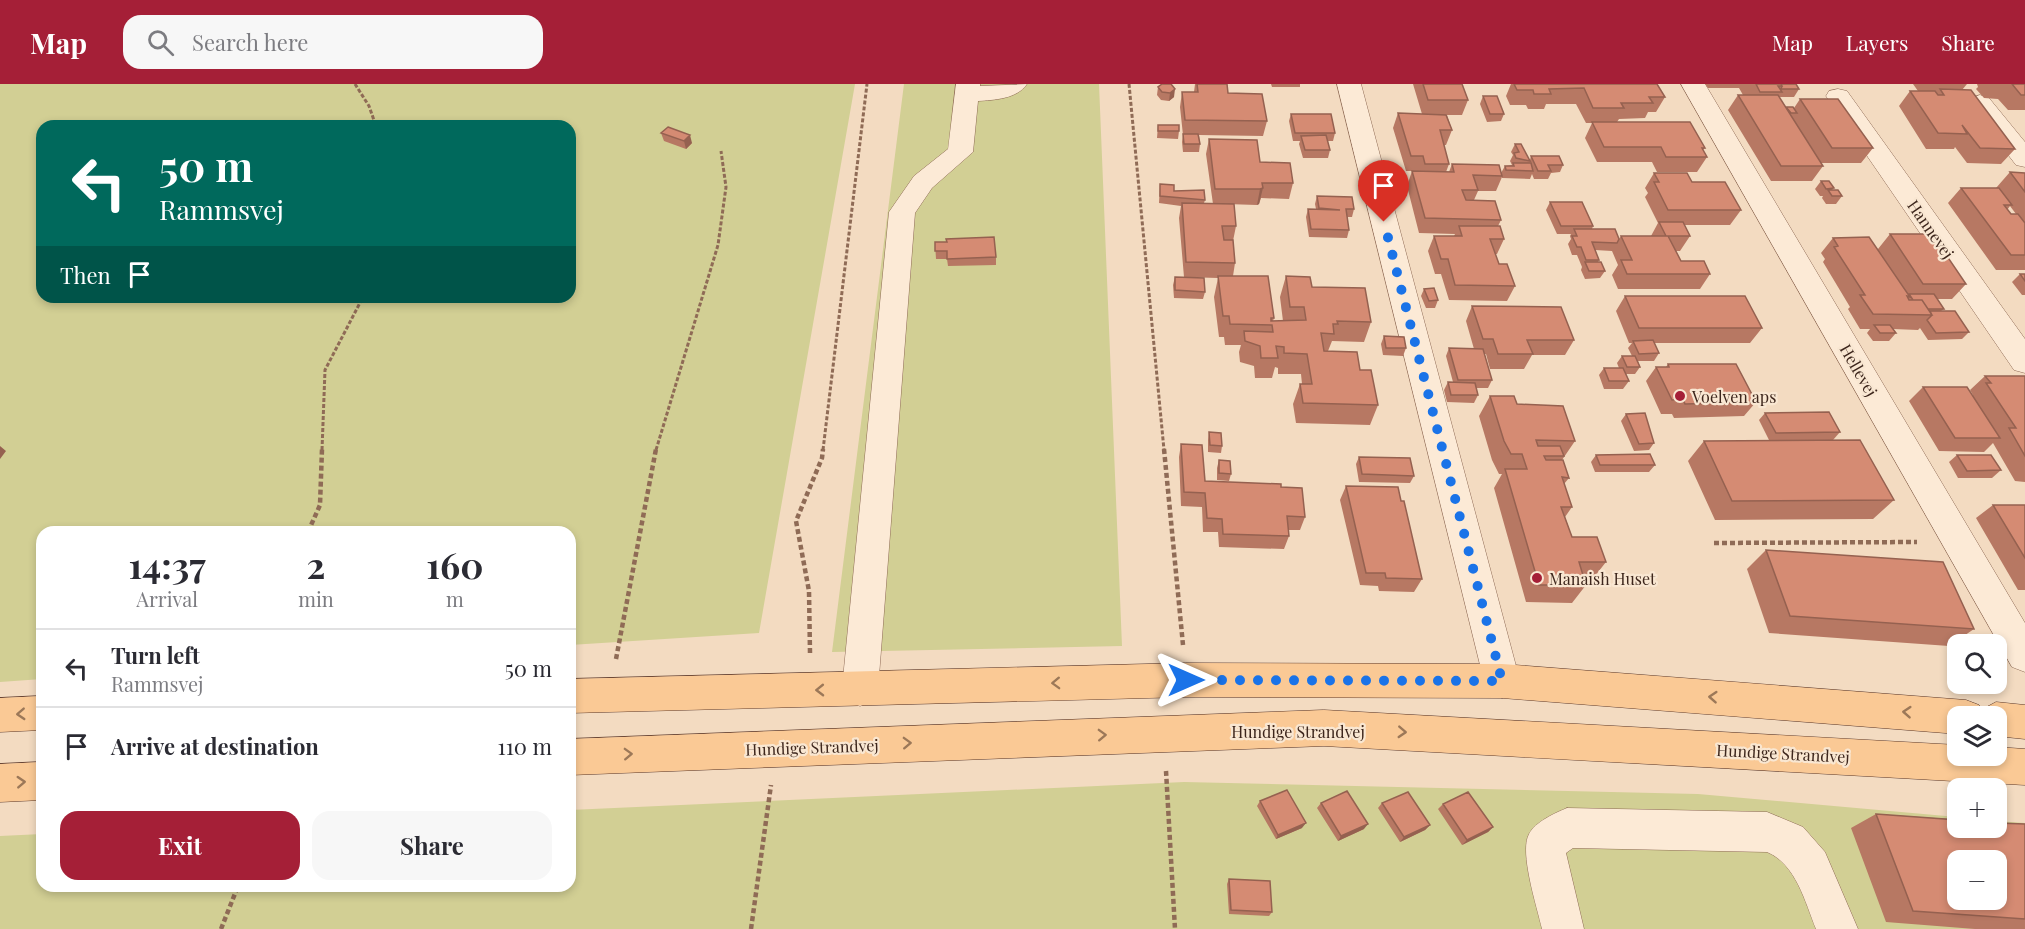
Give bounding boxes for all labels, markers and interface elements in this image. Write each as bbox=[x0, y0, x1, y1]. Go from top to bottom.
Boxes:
search box bbox=[123, 15, 543, 69]
text: Map bbox=[30, 24, 87, 61]
icon: search bbox=[144, 26, 177, 59]
text: Search here bbox=[192, 27, 308, 57]
text: Map bbox=[1772, 28, 1813, 56]
text: Layers bbox=[1846, 28, 1908, 56]
text: Share bbox=[1941, 28, 1995, 56]
text: 50 m bbox=[159, 137, 253, 193]
icon: left bbox=[60, 144, 138, 222]
pin bbox=[1358, 160, 1409, 222]
icon: arrive bbox=[1367, 169, 1400, 202]
text: Rammsvej bbox=[159, 191, 284, 227]
street label: Hannevej bbox=[1903, 195, 1959, 263]
icon: arrive bbox=[123, 258, 156, 291]
text: Then bbox=[60, 260, 111, 290]
street label: Hellevej bbox=[1836, 340, 1882, 400]
place label: Voelven aps bbox=[1691, 386, 1776, 407]
marker: Voelven aps bbox=[1673, 389, 1687, 403]
text: 14:37 bbox=[129, 540, 206, 588]
text: 2 bbox=[307, 540, 325, 588]
text: 160 bbox=[426, 540, 483, 588]
place label: Manaish Huset bbox=[1549, 568, 1656, 589]
marker: Manaish Huset bbox=[1530, 571, 1544, 585]
text: Arrival bbox=[136, 585, 198, 612]
text: min bbox=[298, 585, 334, 612]
text: m bbox=[446, 585, 464, 612]
map controls bbox=[1947, 634, 2007, 910]
button: search bbox=[1947, 634, 2007, 694]
text: Turn left bbox=[111, 640, 200, 670]
position arrow bbox=[1154, 648, 1218, 712]
icon: left bbox=[60, 652, 93, 685]
text: 50 m bbox=[505, 653, 552, 683]
text: Rammsvej bbox=[111, 670, 203, 697]
one-way arrow bbox=[1052, 677, 1061, 690]
one-way arrow bbox=[815, 683, 824, 696]
one-way arrow bbox=[1708, 691, 1717, 704]
one-way arrow bbox=[1903, 706, 1912, 719]
button: layers bbox=[1947, 706, 2007, 766]
one-way arrow bbox=[16, 707, 25, 720]
street label: Hundige Strandvej bbox=[1231, 721, 1365, 742]
one-way arrow bbox=[1397, 726, 1406, 739]
one-way arrow bbox=[1098, 729, 1107, 741]
icon: arrive bbox=[60, 730, 93, 763]
text: Arrive at destination bbox=[111, 731, 319, 761]
text: 110 m bbox=[498, 731, 552, 761]
street label: Hundige Strandvej bbox=[745, 734, 879, 760]
one-way arrow bbox=[903, 737, 912, 749]
street label: Hundige Strandvej bbox=[1716, 739, 1850, 767]
one-way arrow bbox=[624, 748, 633, 761]
one-way arrow bbox=[16, 776, 26, 789]
button: + bbox=[1947, 778, 2007, 838]
button: Exit bbox=[60, 811, 300, 880]
button: Share bbox=[312, 811, 552, 880]
button: − bbox=[1947, 850, 2007, 910]

